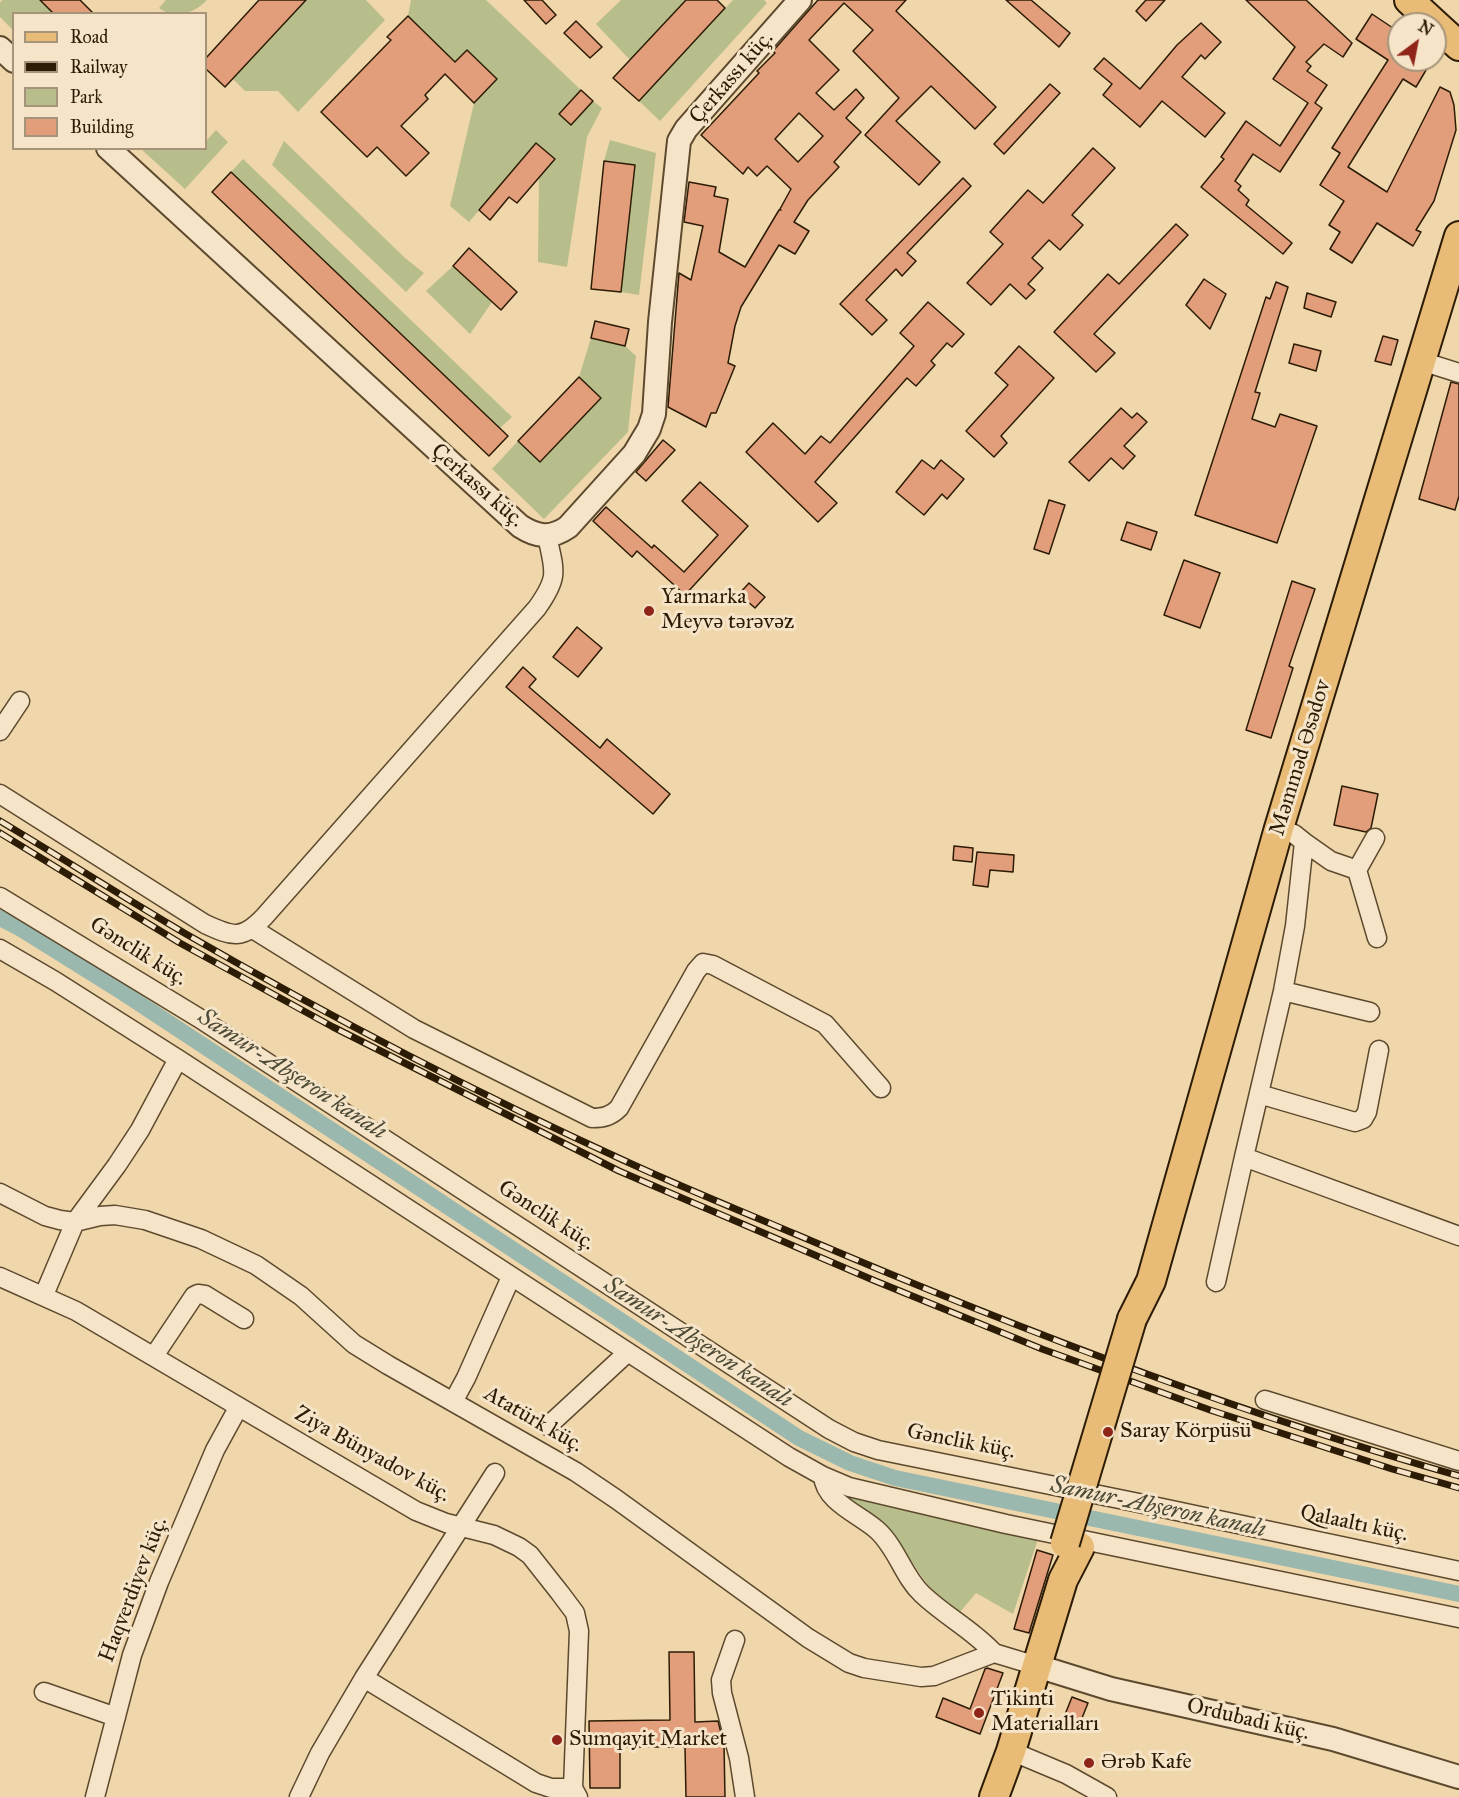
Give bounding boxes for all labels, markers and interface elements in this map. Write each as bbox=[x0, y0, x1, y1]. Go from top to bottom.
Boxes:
legend bbox=[12, 12, 207, 150]
north arrow bbox=[1387, 12, 1447, 72]
text: N bbox=[1415, 16, 1437, 40]
text: Road bbox=[70, 26, 108, 48]
street label: Çerkassı küç. bbox=[685, 26, 779, 130]
text: Railway bbox=[70, 56, 127, 78]
text: Park bbox=[70, 86, 103, 108]
text: Building bbox=[70, 116, 133, 138]
street label: Çerkassı küç. bbox=[425, 439, 529, 533]
place label: Yarmarka Meyvә tәrәvәz bbox=[661, 585, 794, 636]
marker: Yarmarka Meyvә tәrәvәz bbox=[642, 604, 656, 618]
street label: Məmməd Əsədov bbox=[1265, 677, 1337, 839]
street label: Gənclik küç. bbox=[84, 912, 192, 992]
water label: Samur-Abşeron kanalı bbox=[192, 1003, 392, 1147]
street label: Gənclik küç. bbox=[493, 1175, 599, 1257]
water label: Samur-Abşeron kanalı bbox=[598, 1271, 798, 1415]
street label: Atatürk küç. bbox=[479, 1381, 587, 1459]
street label: Ziya Bünyadov küç. bbox=[289, 1401, 455, 1509]
street label: Gənclik küç. bbox=[905, 1419, 1017, 1465]
place label: Saray Körpüsü bbox=[1120, 1419, 1251, 1445]
marker: Saray Körpüsü bbox=[1101, 1425, 1115, 1439]
water label: Samur-Abşeron kanalı bbox=[1048, 1471, 1268, 1545]
street label: Qalaaltı küç. bbox=[1298, 1500, 1410, 1548]
street label: Haqverdiyev küç. bbox=[94, 1514, 174, 1666]
place label: Tikinti Materialları bbox=[991, 1687, 1099, 1738]
street label: Ordubadi küç. bbox=[1184, 1693, 1312, 1747]
marker: Tikinti Materialları bbox=[972, 1706, 986, 1720]
place label: Sumqayit Market bbox=[569, 1727, 727, 1753]
marker: Sumqayit Market bbox=[550, 1733, 564, 1747]
place label: Ərəb Kafe bbox=[1101, 1750, 1192, 1776]
marker: Ərəb Kafe bbox=[1082, 1756, 1096, 1770]

